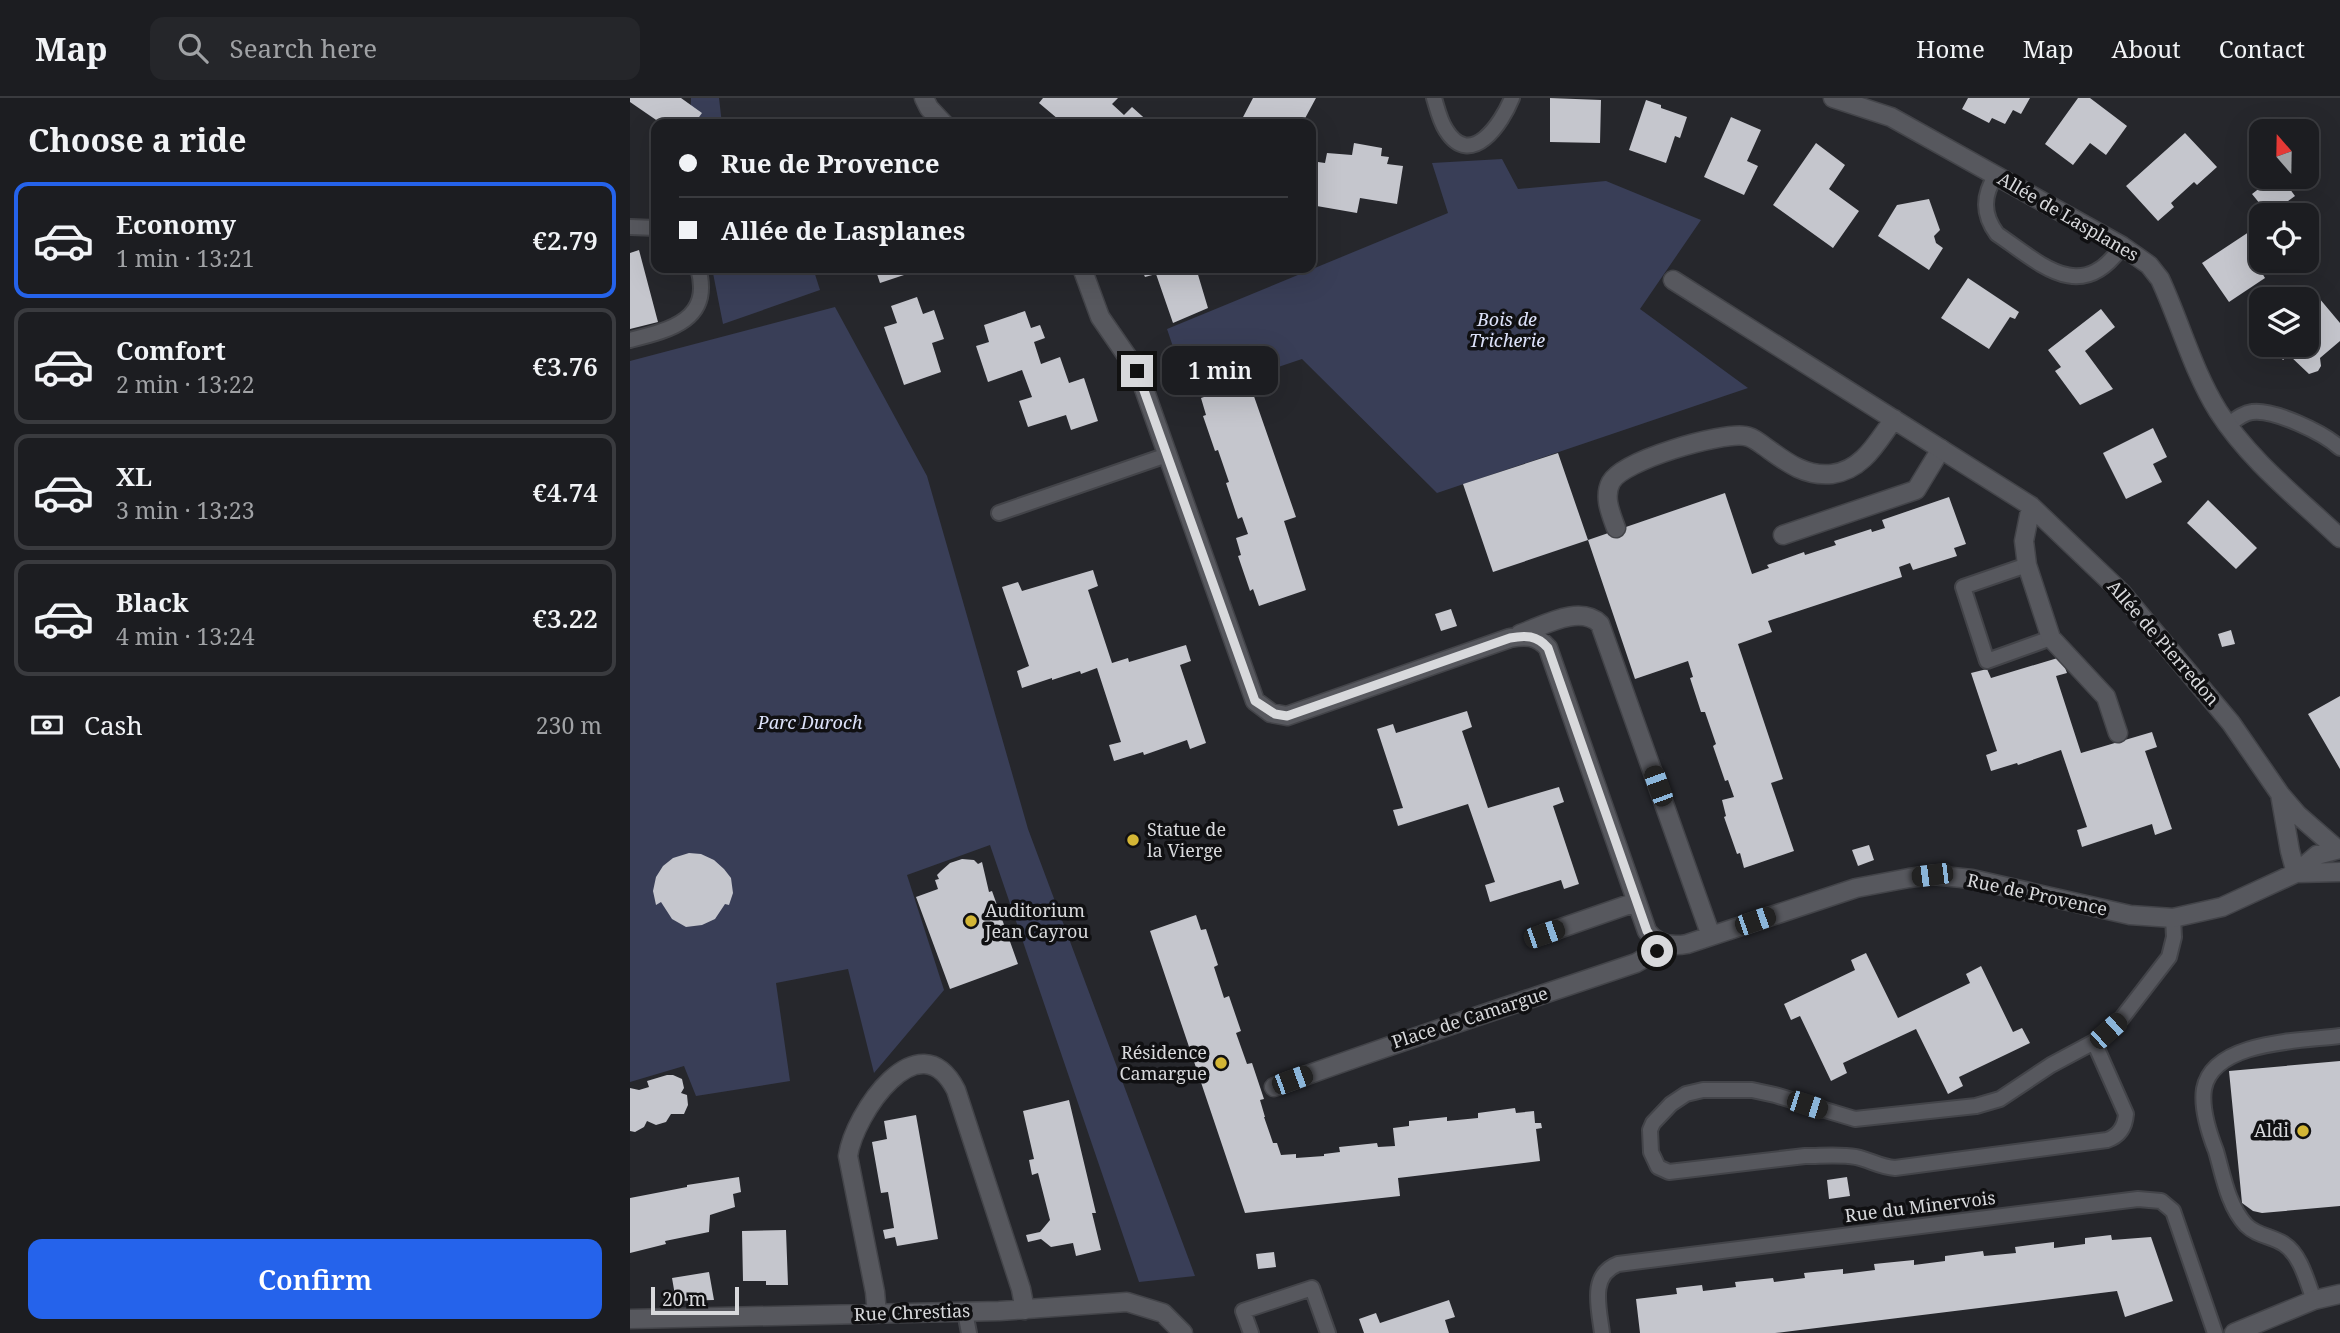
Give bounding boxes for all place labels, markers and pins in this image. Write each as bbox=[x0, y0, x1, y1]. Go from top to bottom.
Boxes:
place label: Statue de la Vierge bbox=[1147, 817, 1226, 862]
marker: Statue de la Vierge bbox=[1125, 832, 1141, 848]
place label: Auditorium Jean Cayrou bbox=[984, 898, 1089, 943]
marker: Auditorium Jean Cayrou bbox=[963, 913, 979, 929]
place label: Résidence Camargue bbox=[1119, 1040, 1207, 1085]
marker: Résidence Camargue bbox=[1213, 1055, 1229, 1071]
place label: Aldi bbox=[2254, 1118, 2289, 1142]
marker: Aldi bbox=[2295, 1123, 2311, 1139]

